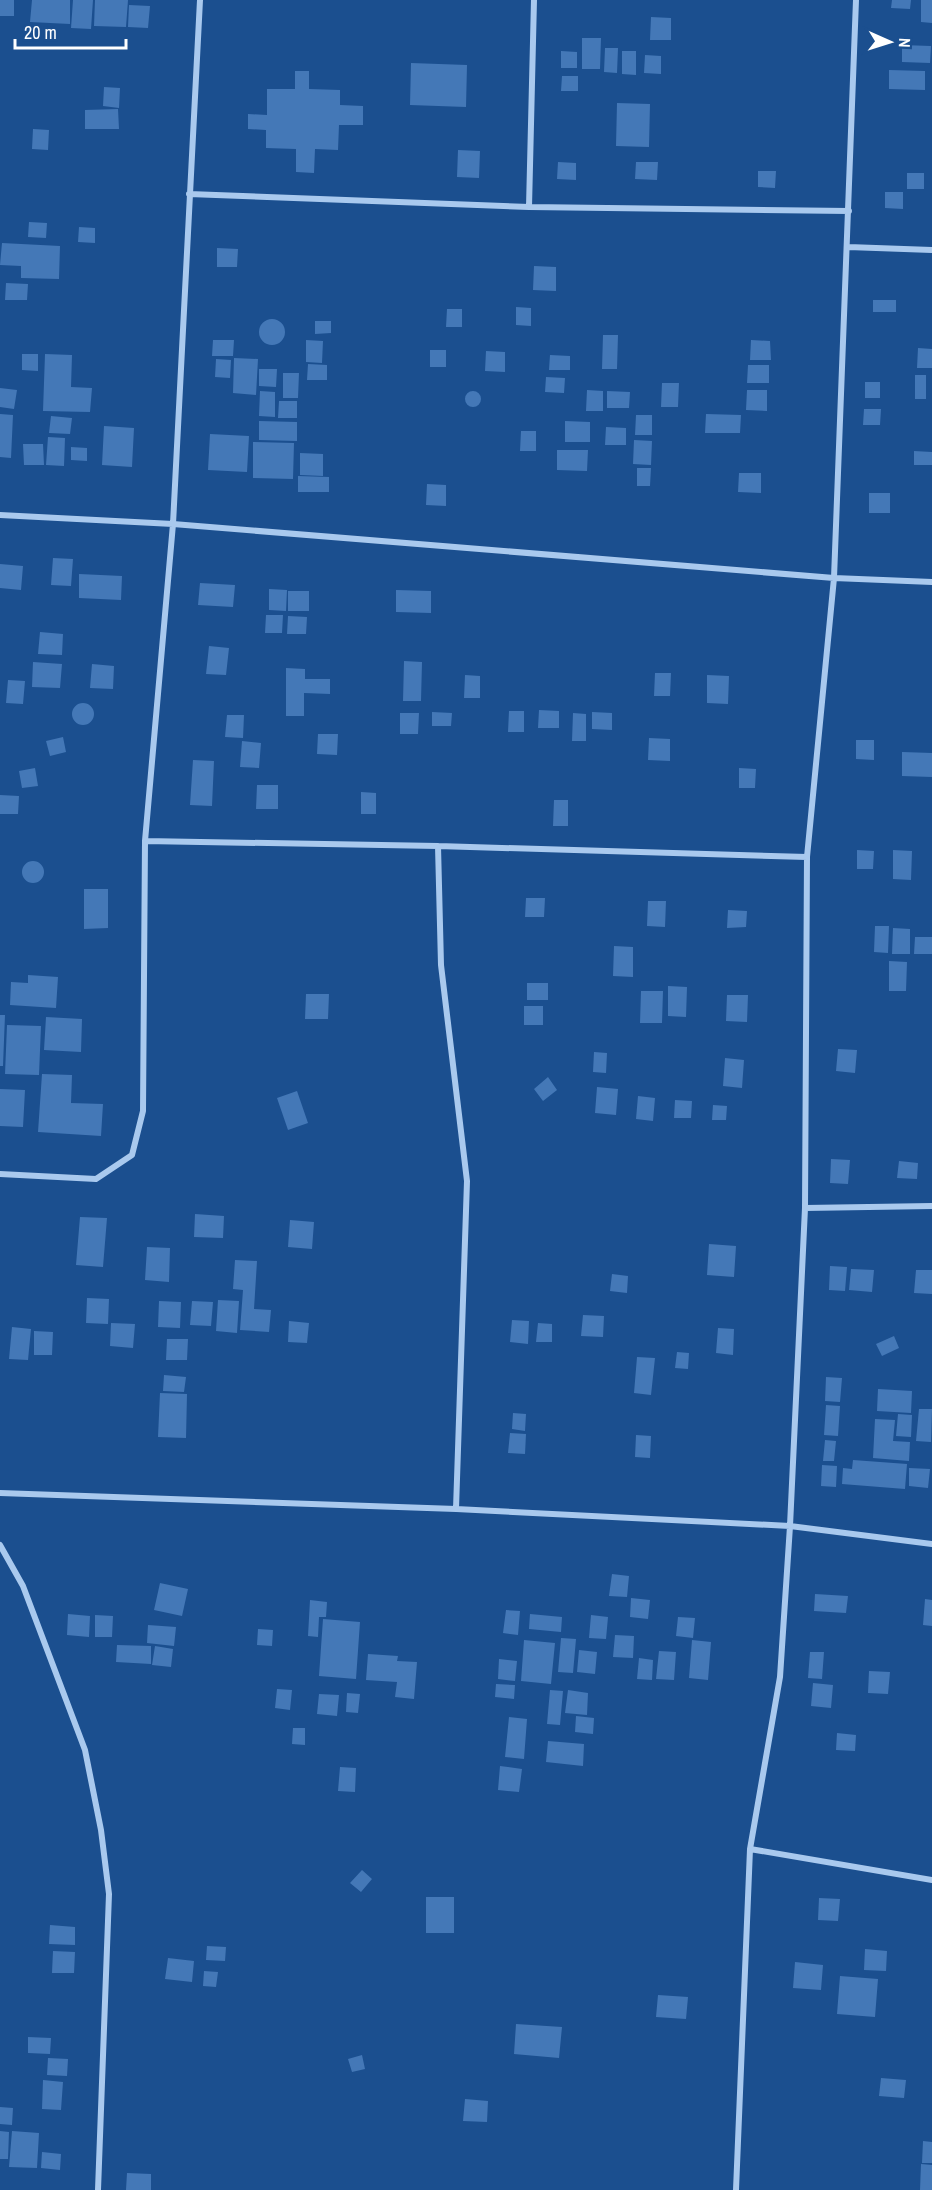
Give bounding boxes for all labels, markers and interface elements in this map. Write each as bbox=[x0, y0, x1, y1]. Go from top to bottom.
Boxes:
scale bar bbox=[15, 12, 126, 50]
north arrow bbox=[860, 12, 920, 72]
text: 20 m bbox=[24, 20, 57, 45]
text: N bbox=[894, 37, 916, 48]

